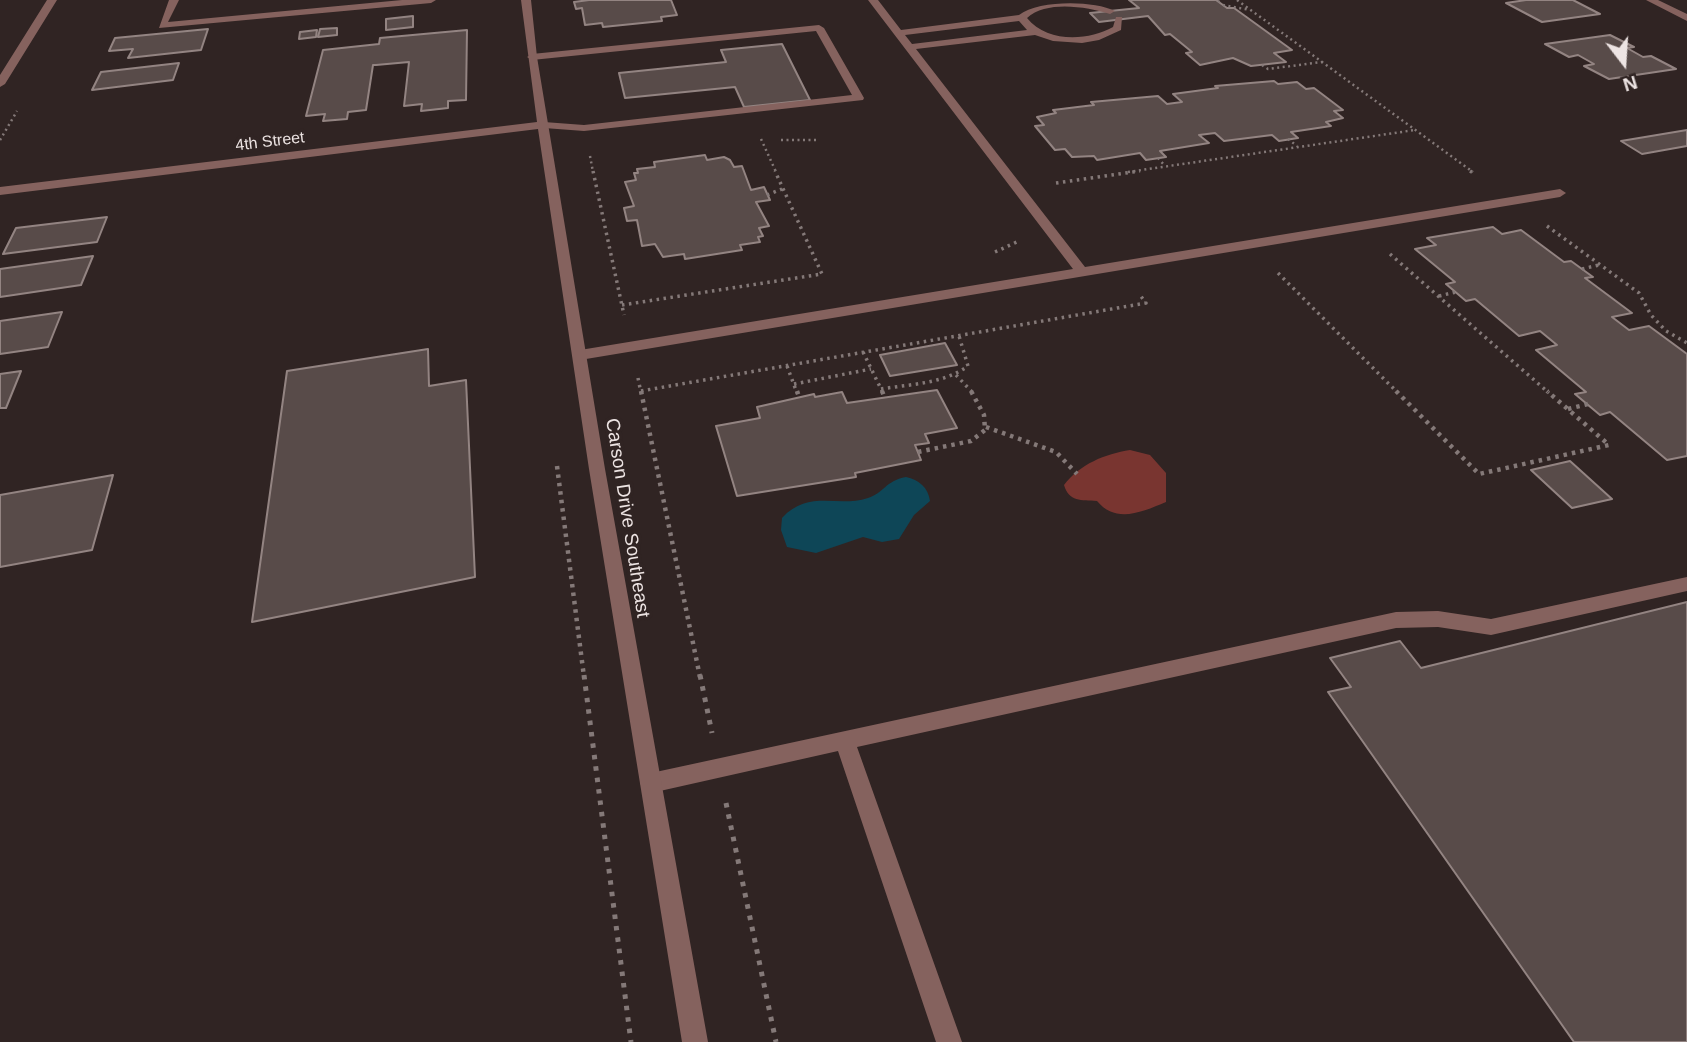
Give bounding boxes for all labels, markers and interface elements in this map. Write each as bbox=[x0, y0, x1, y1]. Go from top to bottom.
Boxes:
north arrow bbox=[1589, 28, 1659, 98]
text: N bbox=[1621, 72, 1640, 96]
street label: 4th Street bbox=[234, 128, 306, 156]
street label: Carson Drive Southeast bbox=[600, 417, 654, 619]

